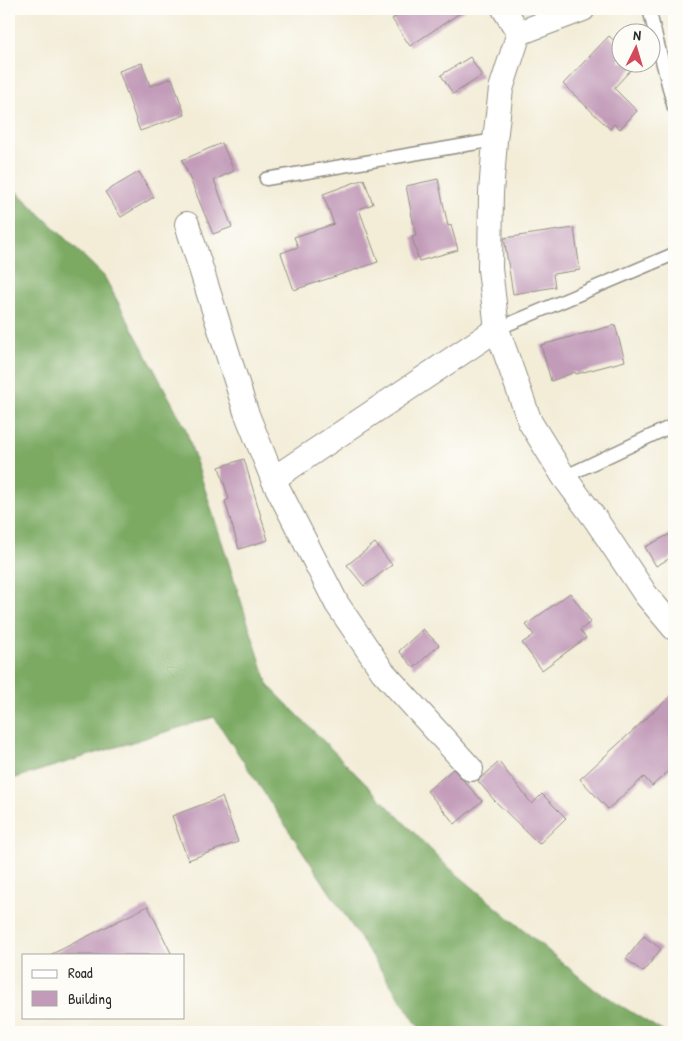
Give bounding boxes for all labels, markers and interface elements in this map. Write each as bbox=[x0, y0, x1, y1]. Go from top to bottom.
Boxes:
north arrow bbox=[610, 22, 660, 72]
text: N bbox=[633, 25, 642, 44]
legend bbox=[22, 954, 185, 1018]
text: Road bbox=[68, 962, 93, 983]
text: Building bbox=[68, 988, 112, 1009]

